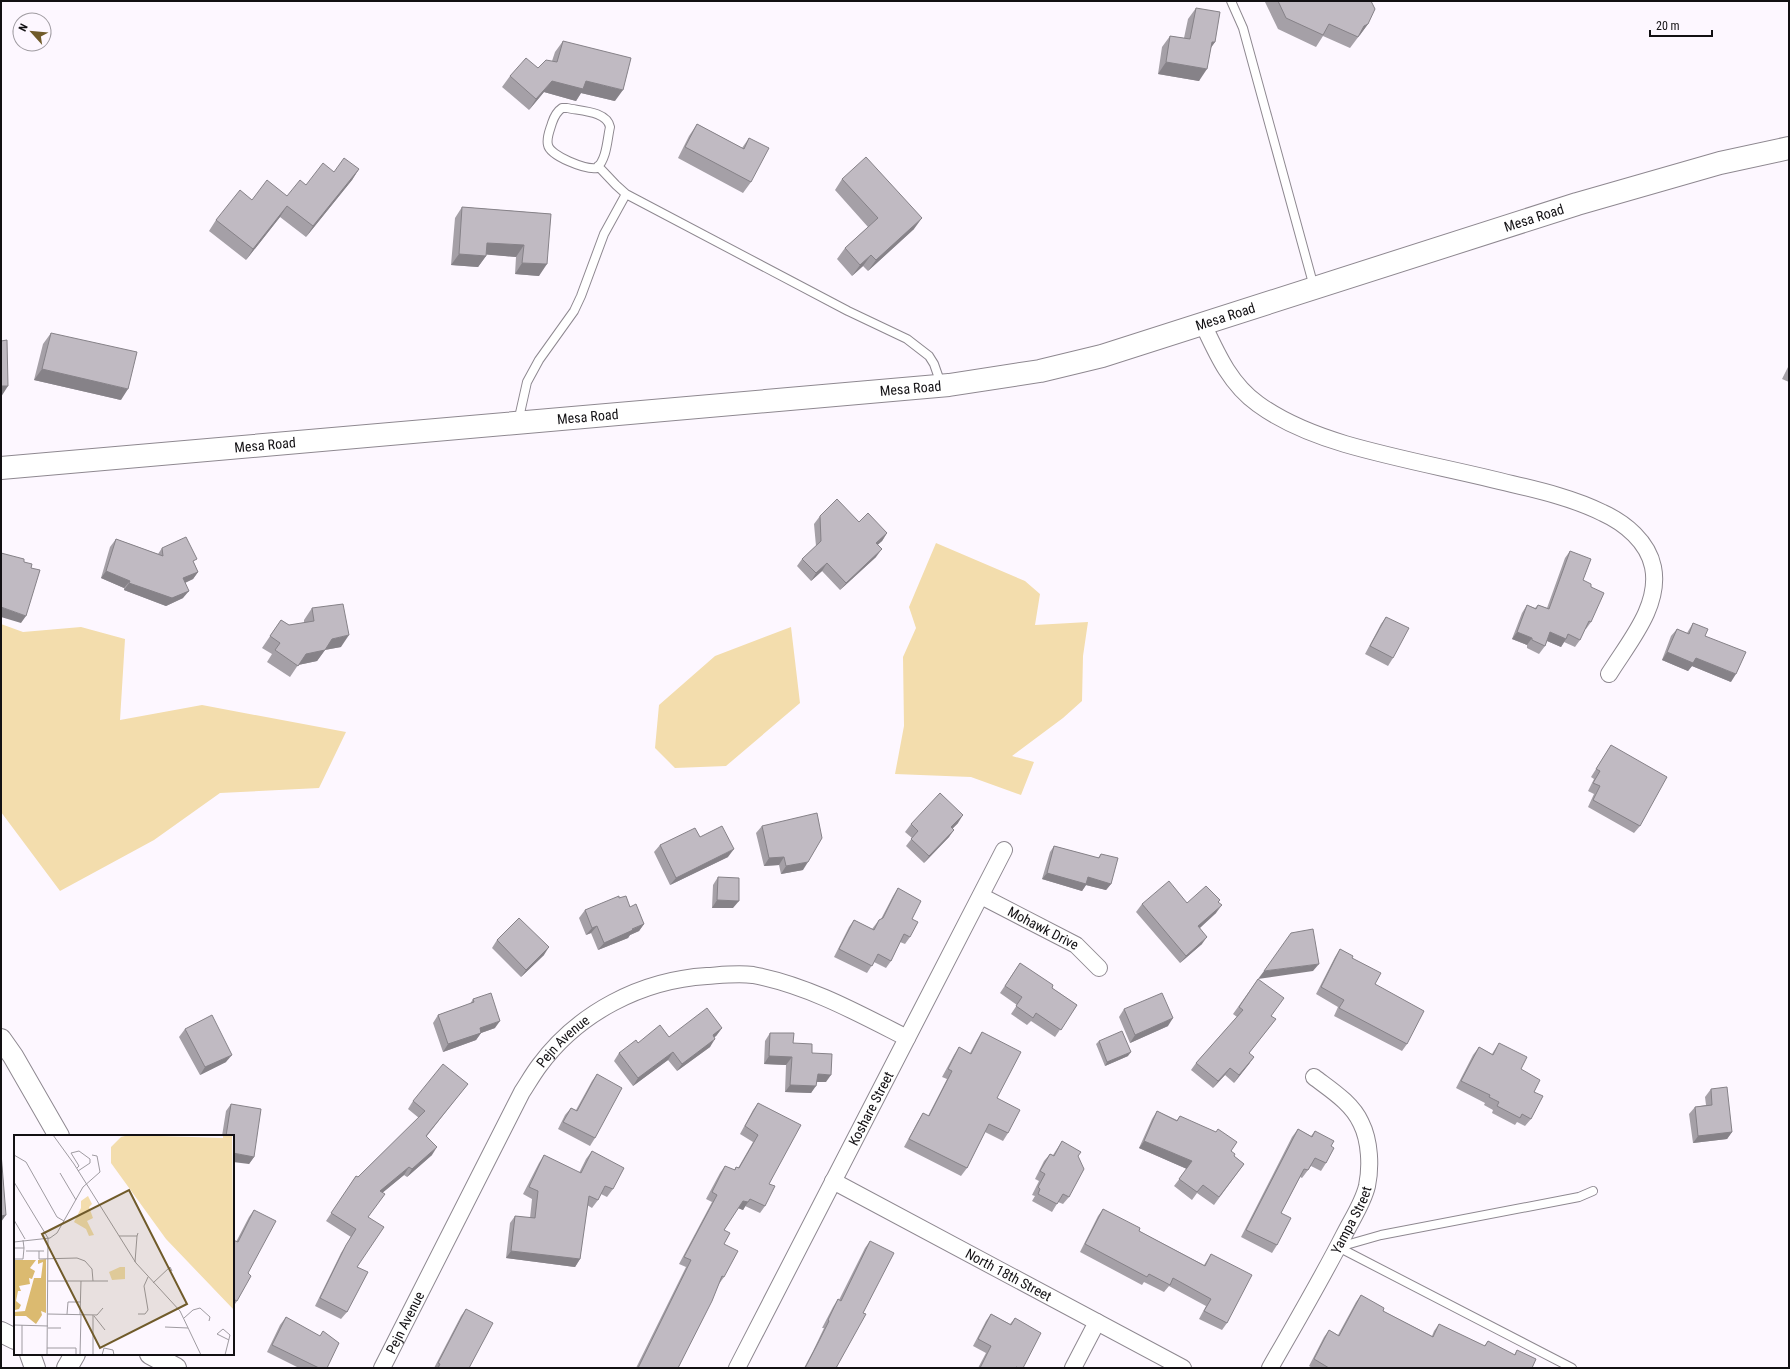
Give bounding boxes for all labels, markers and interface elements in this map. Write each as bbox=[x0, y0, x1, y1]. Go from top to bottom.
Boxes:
north arrow bbox=[12, 12, 52, 52]
scale bar bbox=[1650, 12, 1712, 38]
text: 20 m bbox=[1656, 19, 1680, 33]
text: N bbox=[16, 22, 31, 34]
street label: Mesa Road bbox=[1502, 201, 1566, 235]
street label: Mesa Road bbox=[1194, 300, 1257, 334]
street label: Mesa Road bbox=[879, 378, 942, 399]
street label: Mesa Road bbox=[556, 406, 619, 427]
street label: Mesa Road bbox=[234, 434, 296, 456]
street label: Mohawk Drive bbox=[1005, 903, 1082, 953]
street label: Pejn Avenue bbox=[533, 1012, 593, 1070]
street label: Koshare Street bbox=[845, 1069, 896, 1148]
inset map bbox=[14, 1135, 234, 1355]
street label: Yampa Street bbox=[1328, 1184, 1375, 1257]
street label: North 18th Street bbox=[963, 1245, 1054, 1304]
street label: Pejn Avenue bbox=[383, 1288, 428, 1356]

